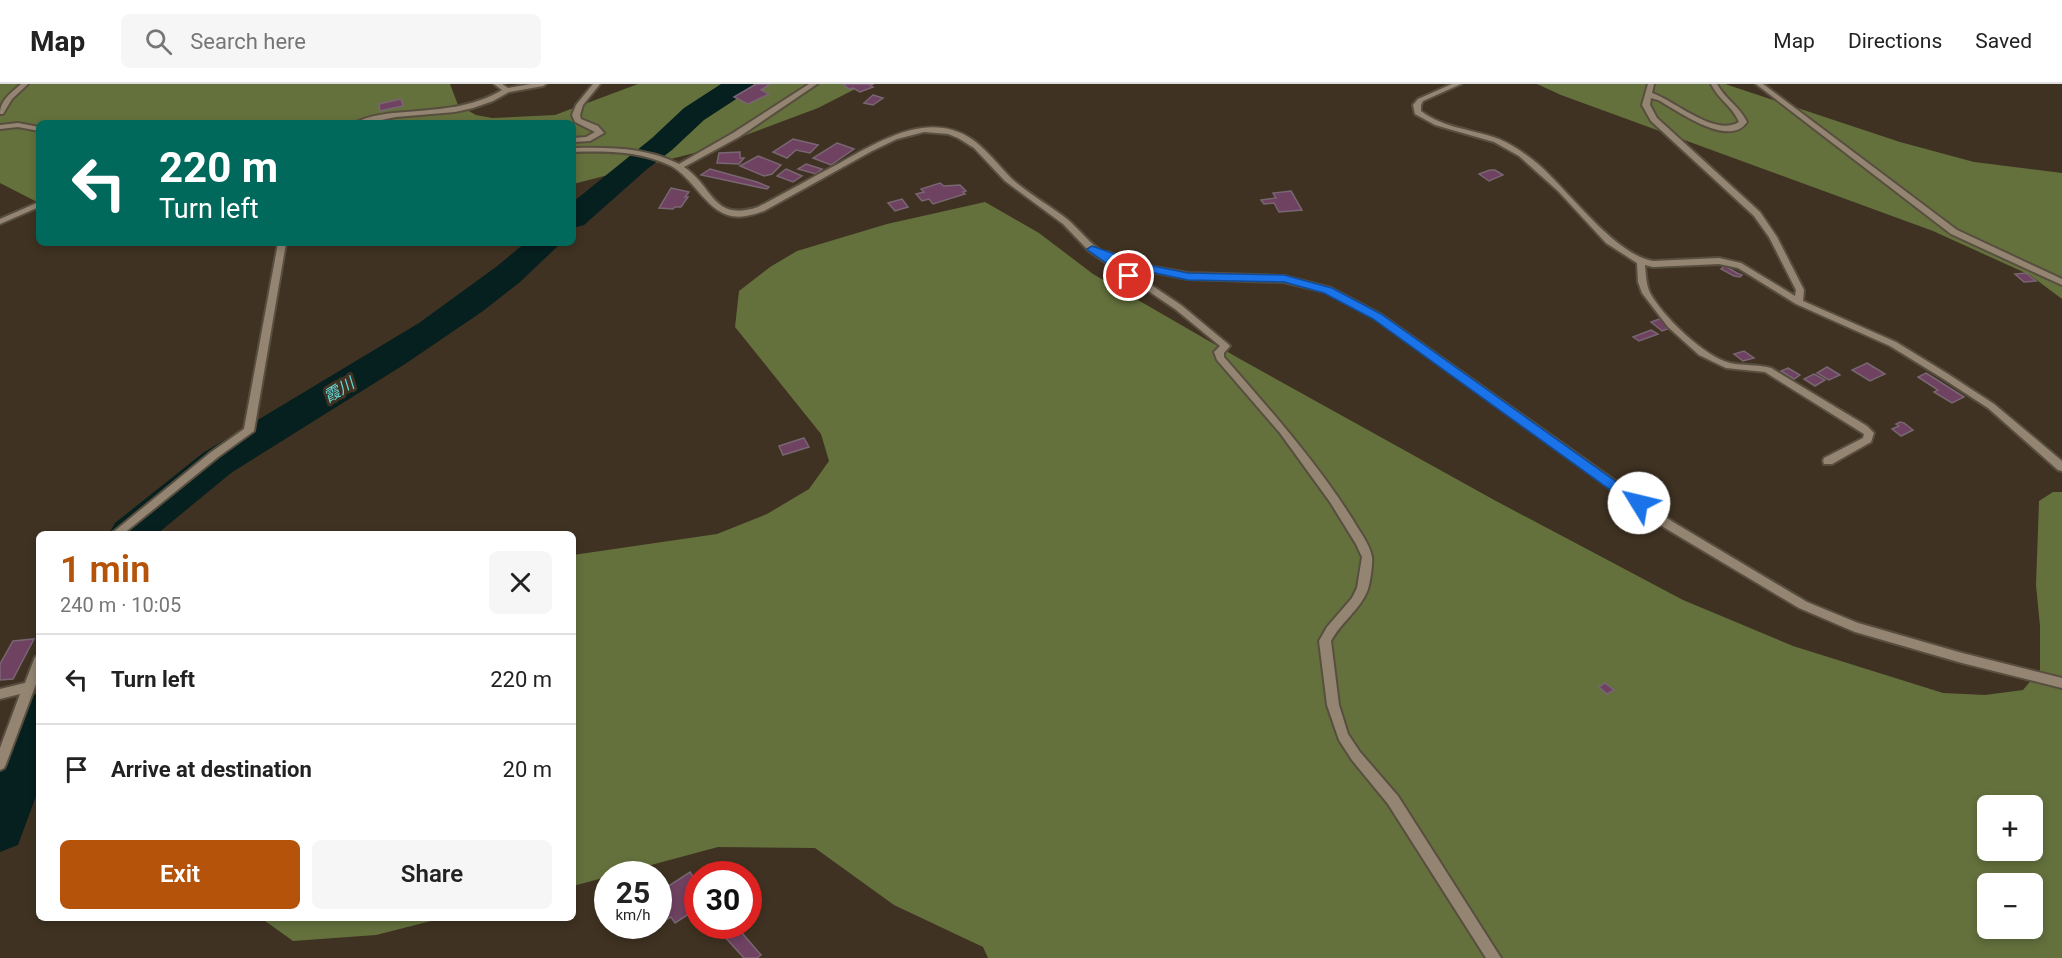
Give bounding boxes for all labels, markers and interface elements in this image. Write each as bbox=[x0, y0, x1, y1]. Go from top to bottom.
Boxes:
search box bbox=[121, 14, 541, 68]
text: Map bbox=[30, 25, 85, 58]
icon: search bbox=[142, 25, 175, 58]
text: Search here bbox=[190, 29, 306, 54]
text: Map bbox=[1773, 29, 1815, 53]
text: Directions bbox=[1848, 29, 1942, 53]
text: Saved bbox=[1975, 29, 2032, 53]
text: 220 m bbox=[159, 143, 278, 192]
icon: left bbox=[60, 144, 138, 222]
text: Turn left bbox=[159, 193, 259, 225]
pin bbox=[1103, 250, 1154, 301]
icon: arrive bbox=[1112, 259, 1145, 292]
water label: 霞川 bbox=[320, 373, 359, 406]
position arrow bbox=[1607, 471, 1671, 535]
text: 1 min bbox=[60, 549, 150, 591]
button: close bbox=[489, 551, 552, 614]
text: 240 m · 10:05 bbox=[60, 593, 181, 617]
icon: left bbox=[60, 663, 93, 696]
text: Turn left bbox=[111, 667, 195, 692]
text: 220 m bbox=[490, 667, 552, 692]
icon: arrive bbox=[60, 753, 93, 786]
text: Arrive at destination bbox=[111, 757, 312, 782]
text: 20 m bbox=[503, 757, 552, 782]
map controls bbox=[1977, 795, 2043, 939]
button: + bbox=[1977, 795, 2043, 861]
button: Exit bbox=[60, 840, 300, 909]
button: Share bbox=[312, 840, 552, 909]
speed limit sign: 30 bbox=[684, 861, 762, 939]
button: − bbox=[1977, 873, 2043, 939]
text: 25 bbox=[616, 875, 650, 910]
text: km/h bbox=[615, 906, 651, 924]

